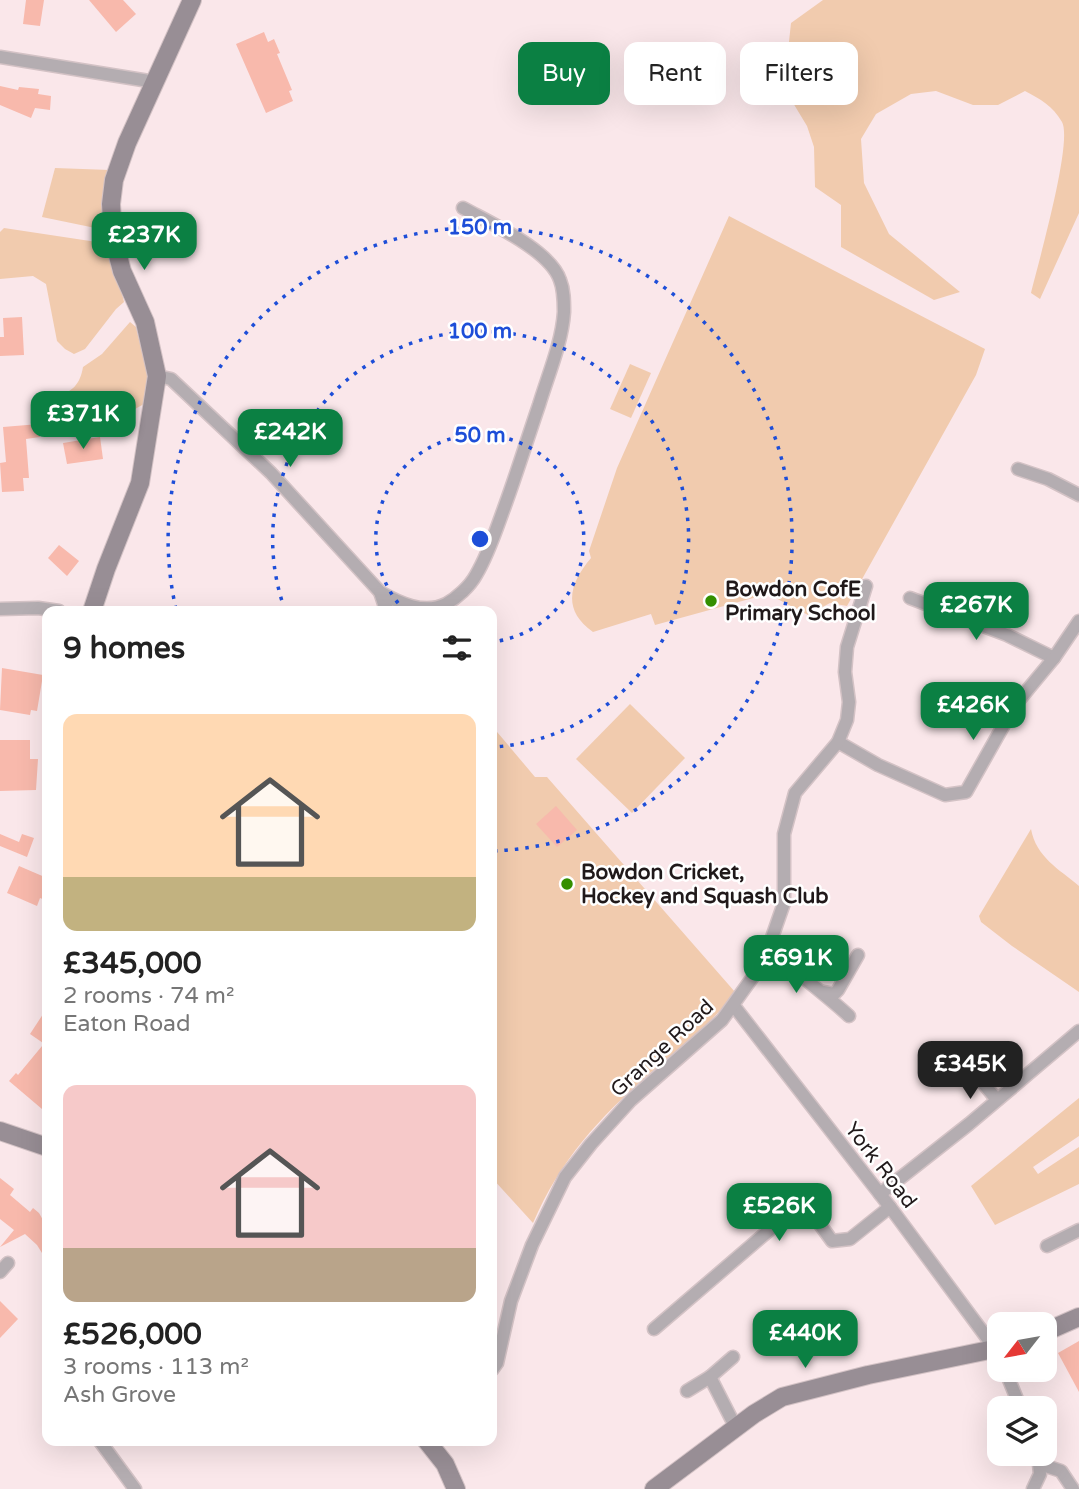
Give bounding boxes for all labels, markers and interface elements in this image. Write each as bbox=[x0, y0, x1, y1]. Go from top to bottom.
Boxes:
chip: Buy bbox=[518, 42, 610, 105]
chip: Rent bbox=[624, 42, 726, 105]
chip: Filters bbox=[740, 42, 858, 105]
pin: £237K bbox=[95, 212, 193, 272]
text: 150 m bbox=[448, 215, 512, 240]
text: £237K bbox=[108, 221, 180, 249]
text: 100 m bbox=[448, 319, 512, 344]
pin: £371K bbox=[34, 392, 132, 451]
text: £371K bbox=[47, 400, 119, 428]
pin: £242K bbox=[241, 410, 339, 469]
text: £242K bbox=[254, 418, 326, 446]
text: 50 m bbox=[454, 423, 506, 448]
centre of rings bbox=[468, 527, 492, 551]
place label: Bowdon CofE Primary School bbox=[725, 577, 876, 626]
pin: £267K bbox=[927, 582, 1025, 642]
text: £267K bbox=[940, 591, 1012, 619]
marker: Bowdon CofE Primary School bbox=[703, 593, 719, 609]
icon: filters bbox=[438, 629, 476, 667]
text: 9 homes bbox=[63, 630, 185, 667]
pin: £426K bbox=[924, 682, 1022, 742]
text: £426K bbox=[937, 691, 1009, 719]
icon: home bbox=[207, 759, 333, 885]
place label: Bowdon Cricket, Hockey and Squash Club bbox=[581, 860, 829, 909]
marker: Bowdon Cricket, Hockey and Squash Club bbox=[559, 876, 575, 892]
pin: £691K bbox=[747, 936, 845, 995]
text: £691K bbox=[760, 944, 832, 972]
text: £345,000 bbox=[63, 945, 202, 982]
text: 2 rooms · 74 m² bbox=[63, 982, 234, 1010]
street label: Grange Road bbox=[606, 994, 719, 1102]
text: Eaton Road bbox=[63, 1010, 191, 1038]
pin: £345K bbox=[921, 1042, 1019, 1101]
text: £345K bbox=[934, 1050, 1006, 1078]
street label: York Road bbox=[839, 1117, 922, 1213]
icon: home bbox=[207, 1130, 333, 1256]
pin: £526K bbox=[730, 1184, 828, 1243]
text: £526K bbox=[743, 1192, 815, 1220]
pin: £440K bbox=[756, 1310, 854, 1370]
north arrow bbox=[987, 1312, 1057, 1382]
map controls bbox=[987, 1312, 1057, 1466]
text: £526,000 bbox=[63, 1316, 202, 1353]
text: £440K bbox=[769, 1319, 841, 1347]
text: 3 rooms · 113 m² bbox=[63, 1353, 249, 1381]
text: Ash Grove bbox=[63, 1381, 176, 1409]
button: layers bbox=[987, 1396, 1057, 1466]

